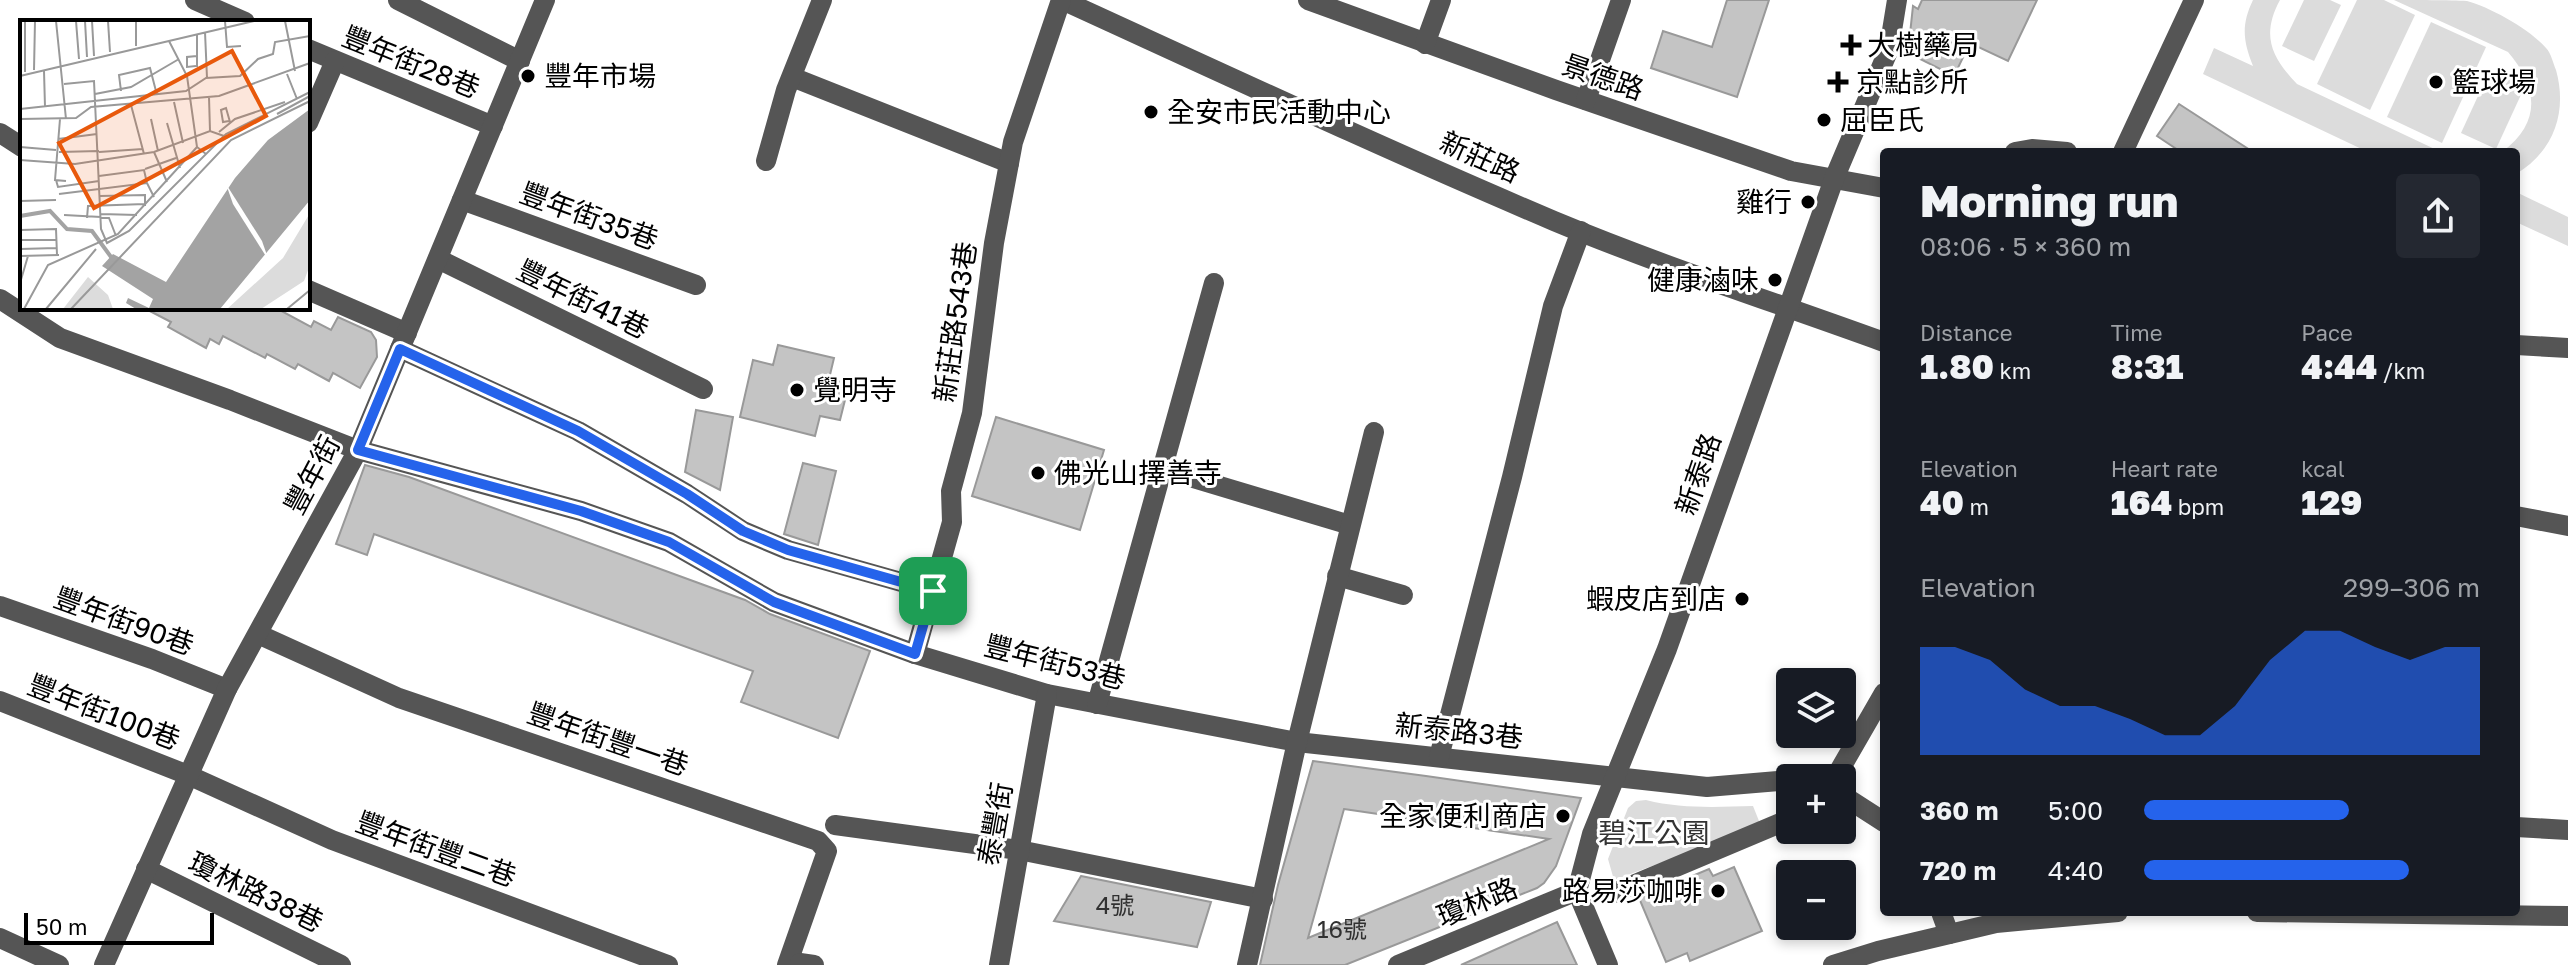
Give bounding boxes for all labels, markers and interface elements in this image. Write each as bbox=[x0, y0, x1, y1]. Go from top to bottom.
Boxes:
street label: 豐年街28巷 bbox=[338, 19, 485, 104]
inset map bbox=[20, 20, 310, 310]
place label: 大樹藥局 bbox=[1867, 28, 1979, 61]
marker: 大樹藥局 bbox=[1842, 36, 1860, 54]
street label: 景德路 bbox=[1558, 47, 1648, 106]
place label: 豐年市場 bbox=[544, 59, 656, 92]
place label: 京點診所 bbox=[1856, 65, 1968, 98]
place label: 籃球場 bbox=[2452, 65, 2536, 98]
marker: 豐年市場 bbox=[519, 67, 537, 85]
marker: 京點診所 bbox=[1827, 71, 1849, 93]
marker: 籃球場 bbox=[2427, 73, 2445, 91]
place label: 全安市民活動中心 bbox=[1167, 95, 1391, 128]
marker: 全安市民活動中心 bbox=[1142, 103, 1160, 121]
place label: 屈臣氏 bbox=[1840, 103, 1924, 136]
marker: 屈臣氏 bbox=[1815, 111, 1833, 129]
street label: 新莊路 bbox=[1435, 124, 1525, 189]
text: Morning run bbox=[1920, 174, 2178, 227]
button: share bbox=[2396, 174, 2480, 258]
street label: 豐年街35巷 bbox=[516, 175, 663, 256]
place label: 雞行 bbox=[1736, 185, 1792, 218]
marker: 雞行 bbox=[1799, 193, 1817, 211]
text: 08:06 · 5 × 360 m bbox=[1920, 231, 2131, 262]
street label: 新莊路543巷 bbox=[927, 240, 982, 404]
street label: 豐年街41巷 bbox=[512, 252, 655, 345]
place label: 健康滷味 bbox=[1647, 263, 1759, 296]
marker: 健康滷味 bbox=[1766, 271, 1784, 289]
text: Distance bbox=[1920, 319, 2012, 346]
text: Time bbox=[2111, 319, 2162, 346]
text: Pace bbox=[2301, 319, 2353, 346]
text: 1.80 bbox=[1920, 346, 1994, 386]
text: 8:31 bbox=[2111, 346, 2184, 386]
text: 4:44 bbox=[2301, 346, 2377, 386]
text: km bbox=[1994, 357, 2031, 384]
text: /km bbox=[2377, 357, 2425, 384]
place label: 覺明寺 bbox=[813, 373, 897, 406]
marker: 覺明寺 bbox=[788, 381, 806, 399]
street label: 新泰路 bbox=[1668, 429, 1727, 519]
street label: 豐年街 bbox=[277, 430, 346, 520]
text: Elevation bbox=[1920, 455, 2018, 482]
text: Heart rate bbox=[2111, 455, 2218, 482]
text: kcal bbox=[2301, 455, 2345, 482]
place label: 佛光山擇善寺 bbox=[1054, 456, 1222, 489]
marker: 佛光山擇善寺 bbox=[1029, 464, 1047, 482]
text: 40 bbox=[1920, 482, 1964, 522]
text: 164 bbox=[2111, 482, 2172, 522]
text: 129 bbox=[2301, 482, 2362, 522]
text: m bbox=[1964, 493, 1989, 520]
text: bpm bbox=[2172, 493, 2224, 520]
pin bbox=[899, 557, 967, 625]
icon: arrive bbox=[911, 569, 955, 613]
text: Elevation bbox=[1920, 572, 2036, 603]
text: 299–306 m bbox=[2343, 572, 2480, 603]
street label: 豐年街90巷 bbox=[50, 580, 199, 661]
place label: 蝦皮店到店 bbox=[1586, 582, 1726, 615]
marker: 蝦皮店到店 bbox=[1733, 590, 1751, 608]
street label: 豐年街53巷 bbox=[981, 628, 1129, 695]
street label: 豐年街100巷 bbox=[23, 667, 185, 756]
map controls bbox=[1776, 668, 1856, 940]
button: layers bbox=[1776, 668, 1856, 748]
street label: 豐年街豐一巷 bbox=[523, 696, 693, 781]
street label: 新泰路3巷 bbox=[1393, 707, 1525, 754]
button: + bbox=[1776, 764, 1856, 844]
street label: 泰豐街 bbox=[971, 780, 1018, 868]
text: 360 m bbox=[1920, 795, 1999, 826]
text: 5:00 bbox=[2048, 795, 2103, 826]
place label: 全家便利商店 bbox=[1379, 799, 1547, 832]
street label: 豐年街豐二巷 bbox=[352, 804, 521, 893]
marker: 全家便利商店 bbox=[1554, 807, 1572, 825]
park label: 碧江公園 bbox=[1598, 816, 1710, 849]
street label: 瓊林路38巷 bbox=[184, 845, 329, 938]
text: 720 m bbox=[1920, 855, 1996, 886]
text: 4:40 bbox=[2048, 855, 2104, 886]
button: − bbox=[1776, 860, 1856, 940]
street label: 瓊林路 bbox=[1432, 871, 1522, 933]
place label: 路易莎咖啡 bbox=[1562, 874, 1702, 907]
marker: 路易莎咖啡 bbox=[1709, 882, 1727, 900]
house number: 4號 bbox=[1096, 890, 1134, 919]
scale bar bbox=[24, 909, 214, 945]
text: 50 m bbox=[36, 913, 87, 940]
house number: 16號 bbox=[1317, 914, 1367, 943]

